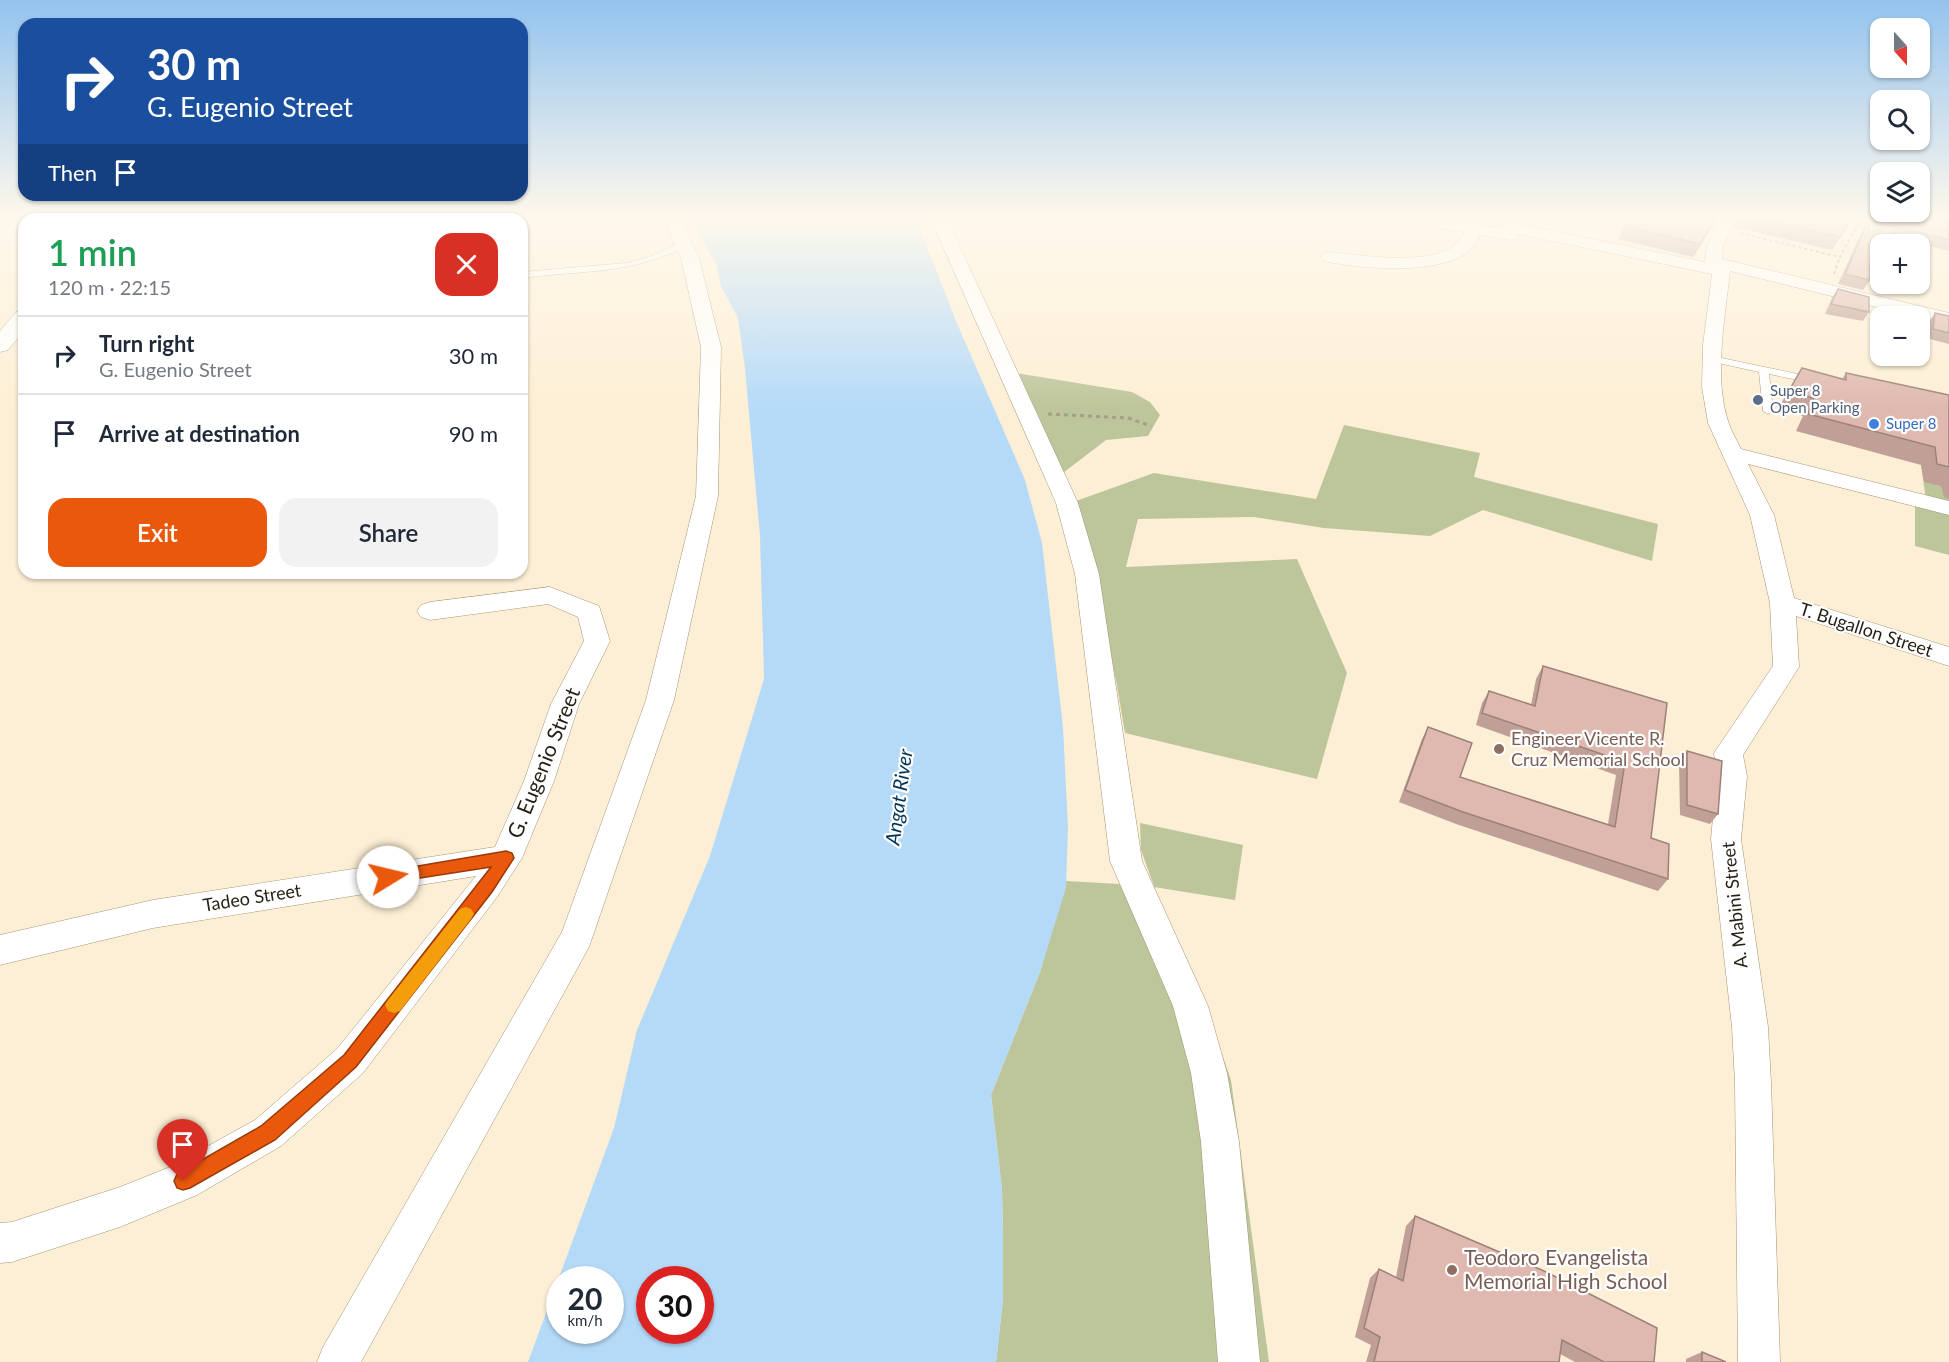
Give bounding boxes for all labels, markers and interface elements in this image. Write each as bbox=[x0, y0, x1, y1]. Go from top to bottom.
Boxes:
north arrow bbox=[1870, 18, 1930, 78]
map controls bbox=[1870, 18, 1930, 366]
text: 30 m bbox=[147, 39, 241, 89]
icon: right bbox=[48, 42, 126, 120]
text: G. Eugenio Street bbox=[147, 90, 353, 123]
button: search bbox=[1870, 90, 1930, 150]
icon: arrive bbox=[109, 156, 142, 189]
text: Then bbox=[48, 159, 97, 186]
button: layers bbox=[1870, 162, 1930, 222]
text: 1 min bbox=[48, 230, 137, 274]
button: close bbox=[435, 233, 498, 296]
button: + bbox=[1870, 234, 1930, 294]
text: 120 m · 22:15 bbox=[48, 275, 171, 299]
button: − bbox=[1870, 306, 1930, 366]
text: Turn right bbox=[99, 330, 194, 357]
icon: right bbox=[48, 339, 81, 372]
text: 30 m bbox=[449, 342, 498, 369]
text: G. Eugenio Street bbox=[99, 357, 252, 381]
place label: Super 8 Open Parking bbox=[1770, 381, 1860, 416]
marker: Super 8 Open Parking bbox=[1751, 393, 1765, 407]
place label: Super 8 bbox=[1886, 414, 1936, 432]
icon: arrive bbox=[48, 417, 81, 450]
marker: Super 8 bbox=[1867, 417, 1881, 431]
text: Arrive at destination bbox=[99, 420, 300, 447]
text: 90 m bbox=[449, 420, 498, 447]
button: Exit bbox=[48, 498, 267, 567]
button: Share bbox=[279, 498, 498, 567]
street label: T. Bugallon Street bbox=[1797, 597, 1936, 661]
street label: G. Eugenio Street bbox=[501, 683, 584, 841]
place label: Engineer Vicente R. Cruz Memorial School bbox=[1511, 727, 1685, 770]
marker: Engineer Vicente R. Cruz Memorial School bbox=[1492, 742, 1506, 756]
water label: Angat River bbox=[879, 746, 917, 847]
street label: A. Mabini Street bbox=[1716, 840, 1752, 970]
position arrow bbox=[356, 845, 420, 909]
street label: Tadeo Street bbox=[201, 878, 303, 916]
pin bbox=[157, 1119, 208, 1181]
icon: arrive bbox=[166, 1128, 199, 1161]
place label: Teodoro Evangelista Memorial High School bbox=[1464, 1244, 1668, 1293]
marker: Teodoro Evangelista Memorial High School bbox=[1445, 1263, 1459, 1277]
speed limit sign: 30 bbox=[636, 1266, 714, 1344]
text: 20 bbox=[568, 1280, 602, 1316]
text: km/h bbox=[567, 1311, 603, 1329]

